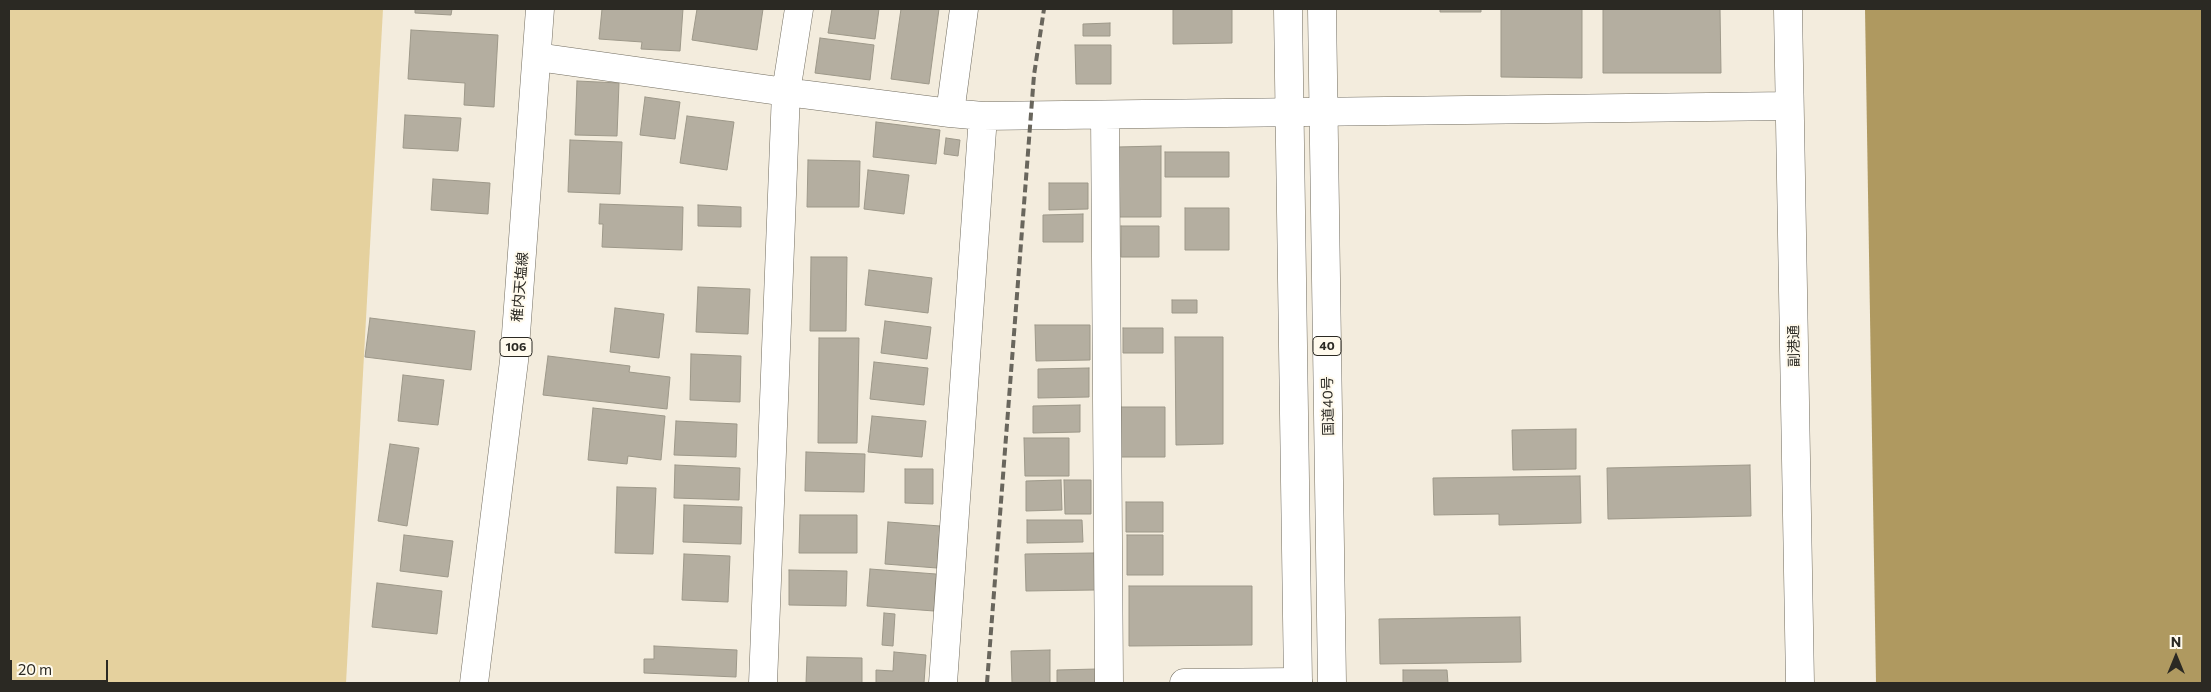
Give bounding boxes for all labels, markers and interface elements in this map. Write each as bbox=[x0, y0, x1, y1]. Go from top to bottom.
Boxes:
street label: 稚内天塩線 bbox=[509, 251, 531, 323]
street label: 副港通 bbox=[1785, 325, 1803, 367]
road number: 40 bbox=[1313, 336, 1341, 356]
road number: 106 bbox=[500, 338, 532, 357]
street label: 国道40号 bbox=[1319, 376, 1337, 436]
north arrow bbox=[2151, 632, 2201, 682]
text: N bbox=[2171, 633, 2181, 650]
scale bar bbox=[12, 650, 110, 682]
text: 20 m bbox=[18, 660, 52, 678]

